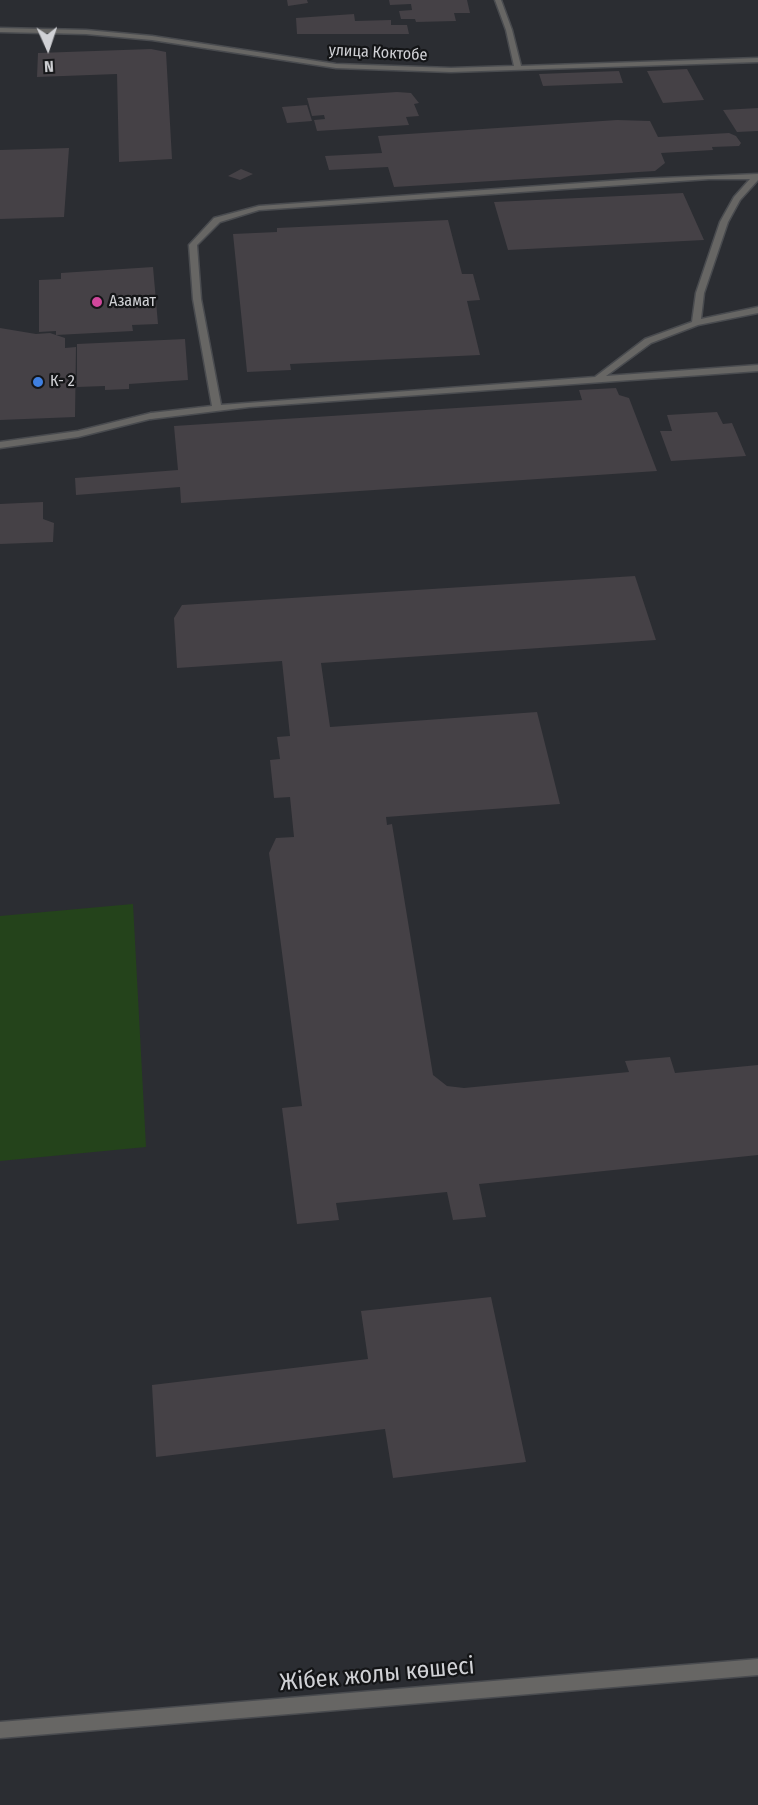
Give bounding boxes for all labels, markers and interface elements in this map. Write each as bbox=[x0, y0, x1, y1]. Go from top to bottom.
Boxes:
north arrow bbox=[18, 18, 78, 78]
street label: улица Коктобе bbox=[328, 41, 428, 65]
text: N bbox=[44, 57, 54, 76]
place label: Азамат bbox=[109, 292, 156, 312]
marker: Азамат bbox=[90, 295, 104, 309]
place label: К- 2 bbox=[50, 372, 75, 392]
marker: К- 2 bbox=[31, 375, 45, 389]
street label: Жібек жолы көшесі bbox=[278, 1652, 476, 1698]

